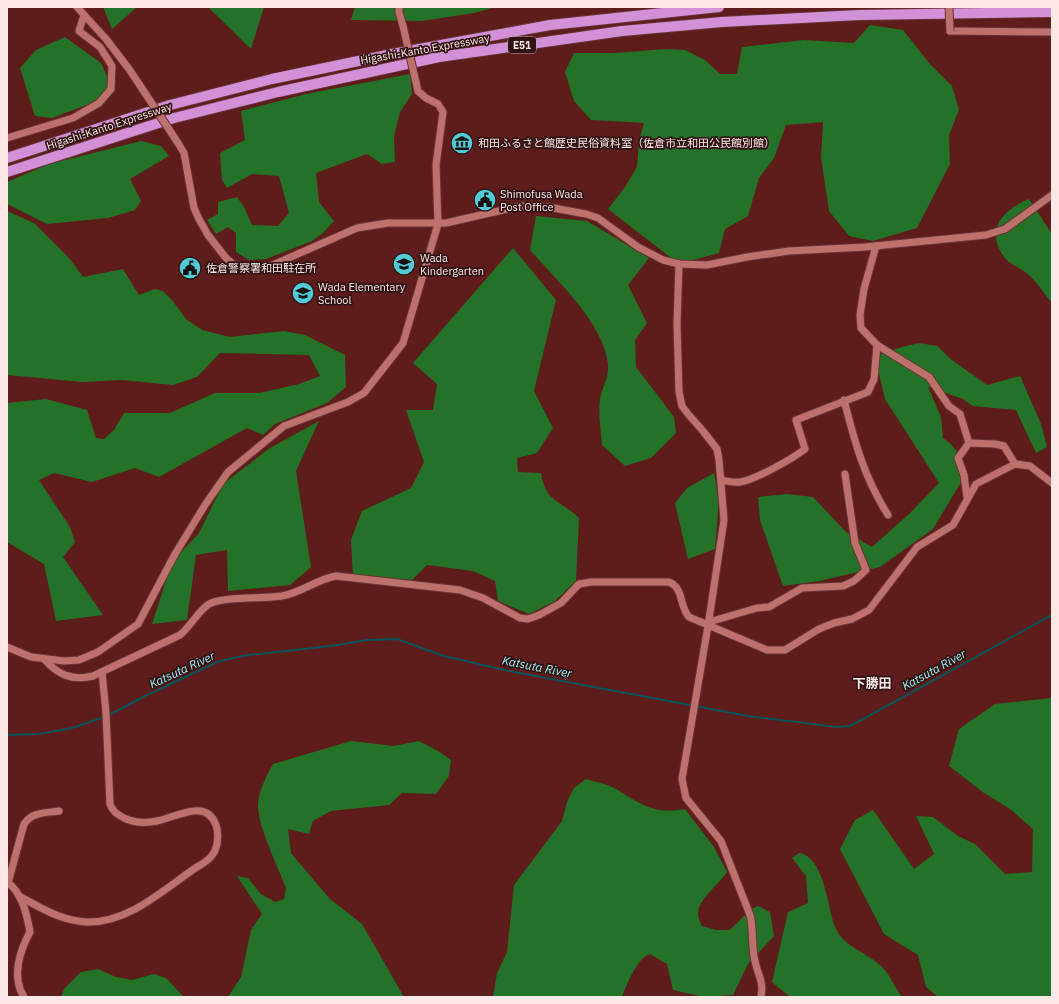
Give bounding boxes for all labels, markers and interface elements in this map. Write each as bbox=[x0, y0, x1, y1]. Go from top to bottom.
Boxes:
street label: Higashi-Kanto Expressway bbox=[359, 31, 491, 67]
road number: E51 bbox=[508, 37, 536, 53]
street label: Higashi-Kanto Expressway bbox=[45, 99, 174, 153]
museum icon: 和田ふるさと館歴史民俗資料室（佐倉市立和田公民館別館） bbox=[449, 130, 475, 156]
place label: 和田ふるさと館歴史民俗資料室（佐倉市立和田公民館別館） bbox=[478, 136, 775, 150]
public building icon: Shimofusa Wada Post Office bbox=[472, 187, 498, 213]
place label: Shimofusa Wada Post Office bbox=[500, 187, 583, 214]
school or university icon: Wada Kindergarten bbox=[391, 251, 417, 277]
place label: Wada Kindergarten bbox=[420, 251, 484, 278]
public building icon: 佐倉警察署和田駐在所 bbox=[177, 255, 203, 281]
place label: 佐倉警察署和田駐在所 bbox=[206, 261, 317, 275]
school or university icon: Wada Elementary School bbox=[290, 280, 316, 306]
place label: Wada Elementary School bbox=[318, 280, 406, 307]
water label: Katsuta River bbox=[899, 646, 969, 693]
water label: Katsuta River bbox=[147, 648, 218, 691]
water label: Katsuta River bbox=[501, 652, 574, 681]
district label: 下勝田 bbox=[852, 675, 892, 692]

